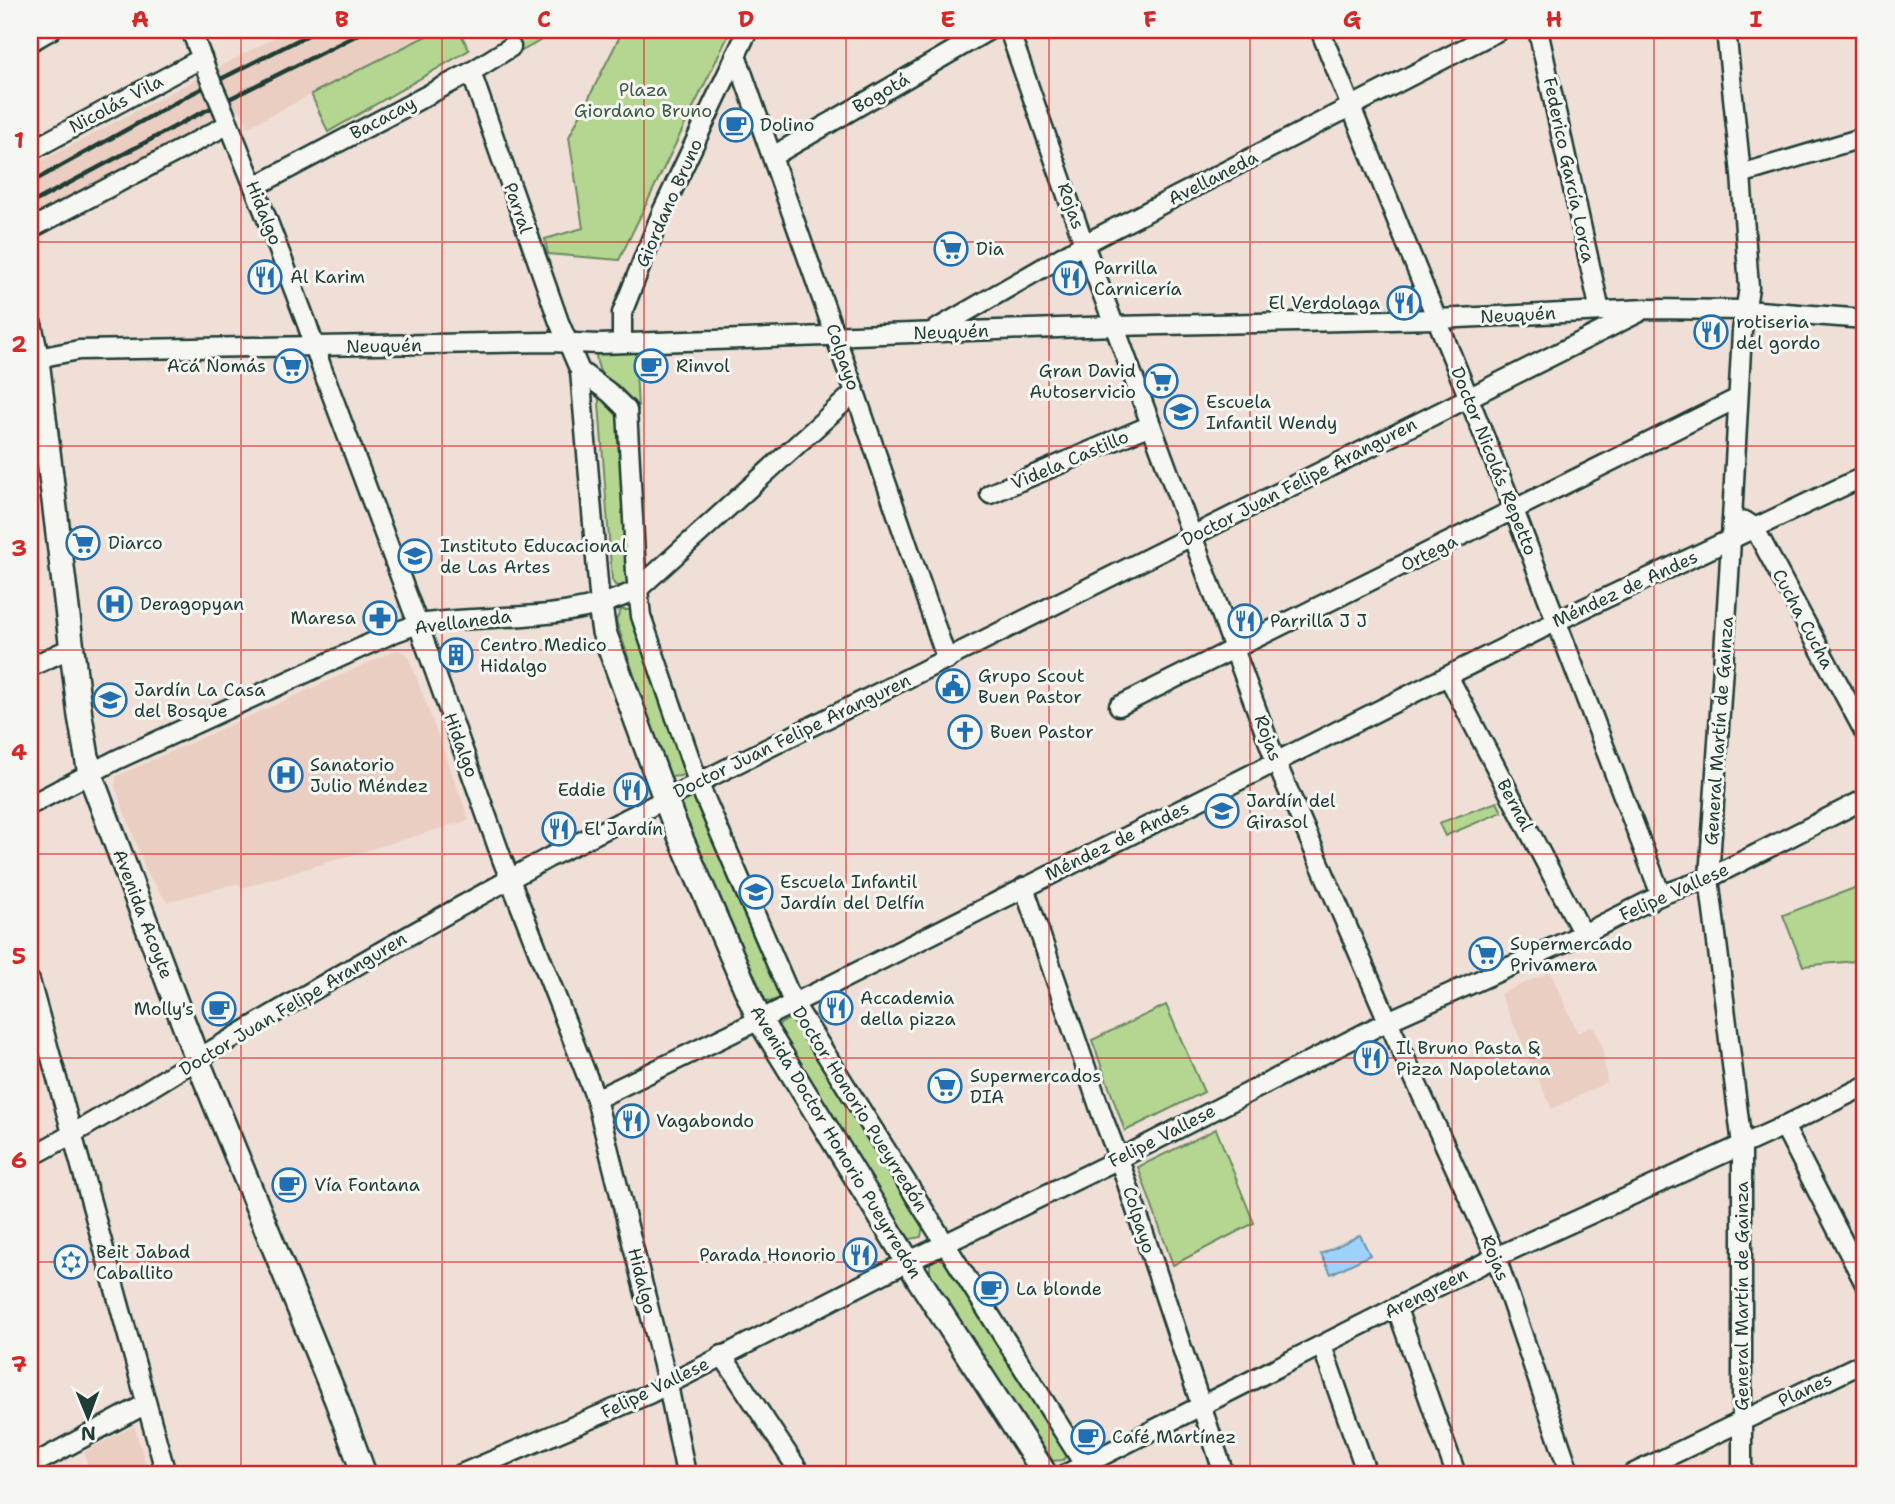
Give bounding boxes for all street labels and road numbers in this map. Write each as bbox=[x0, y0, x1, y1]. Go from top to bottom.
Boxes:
street label: Bogotá bbox=[848, 67, 914, 119]
street label: Nicolás Vila bbox=[65, 69, 167, 139]
street label: Federico García Lorca bbox=[1538, 75, 1600, 265]
street label: Bacacay bbox=[346, 91, 420, 145]
street label: Giordano Bruno bbox=[630, 135, 708, 271]
street label: Avellaneda bbox=[1164, 145, 1262, 211]
street label: Hidalgo bbox=[240, 177, 288, 249]
street label: Parral bbox=[498, 179, 538, 237]
street label: Rojas bbox=[1052, 180, 1090, 232]
street label: Neuquén bbox=[1480, 301, 1556, 329]
street label: Neuquén bbox=[913, 319, 989, 345]
street label: Colpayo bbox=[820, 320, 866, 394]
street label: Neuquén bbox=[346, 333, 422, 359]
street label: Doctor Nicolás Repetto bbox=[1445, 363, 1543, 559]
street label: Doctor Juan Felipe Aranguren bbox=[1177, 412, 1421, 552]
street label: Videla Castillo bbox=[1008, 424, 1132, 496]
street label: Ortega bbox=[1397, 529, 1461, 577]
street label: Méndez de Andes bbox=[1548, 545, 1702, 633]
street label: Cucha Cucha bbox=[1767, 565, 1839, 673]
street label: Avellaneda bbox=[413, 604, 513, 640]
street label: General Martín de Gainza bbox=[1699, 616, 1739, 846]
street label: Doctor Juan Felipe Aranguren bbox=[669, 668, 915, 804]
street label: Hidalgo bbox=[438, 709, 484, 781]
street label: Rojas bbox=[1249, 712, 1287, 764]
street label: Bernal bbox=[1491, 775, 1539, 836]
street label: Méndez de Andes bbox=[1041, 796, 1193, 886]
street label: Avenida Acoyte bbox=[107, 846, 179, 982]
street label: Felipe Vallese bbox=[1616, 857, 1732, 927]
street label: Doctor Juan Felipe Aranguren bbox=[175, 926, 411, 1082]
street label: Avenida Doctor Honorio Pueyrredón bbox=[745, 1001, 927, 1283]
street label: Doctor Honorio Pueyrredón bbox=[787, 1002, 933, 1216]
street label: Felipe Vallese bbox=[1104, 1099, 1220, 1173]
street label: General Martín de Gainza bbox=[1730, 1181, 1754, 1411]
street label: Colpayo bbox=[1117, 1183, 1161, 1257]
street label: Rojas bbox=[1475, 1231, 1515, 1285]
street label: Hidalgo bbox=[622, 1245, 662, 1317]
street label: Arengreen bbox=[1380, 1262, 1472, 1324]
street label: Felipe Vallese bbox=[597, 1352, 713, 1424]
street label: Planes bbox=[1774, 1367, 1836, 1413]

